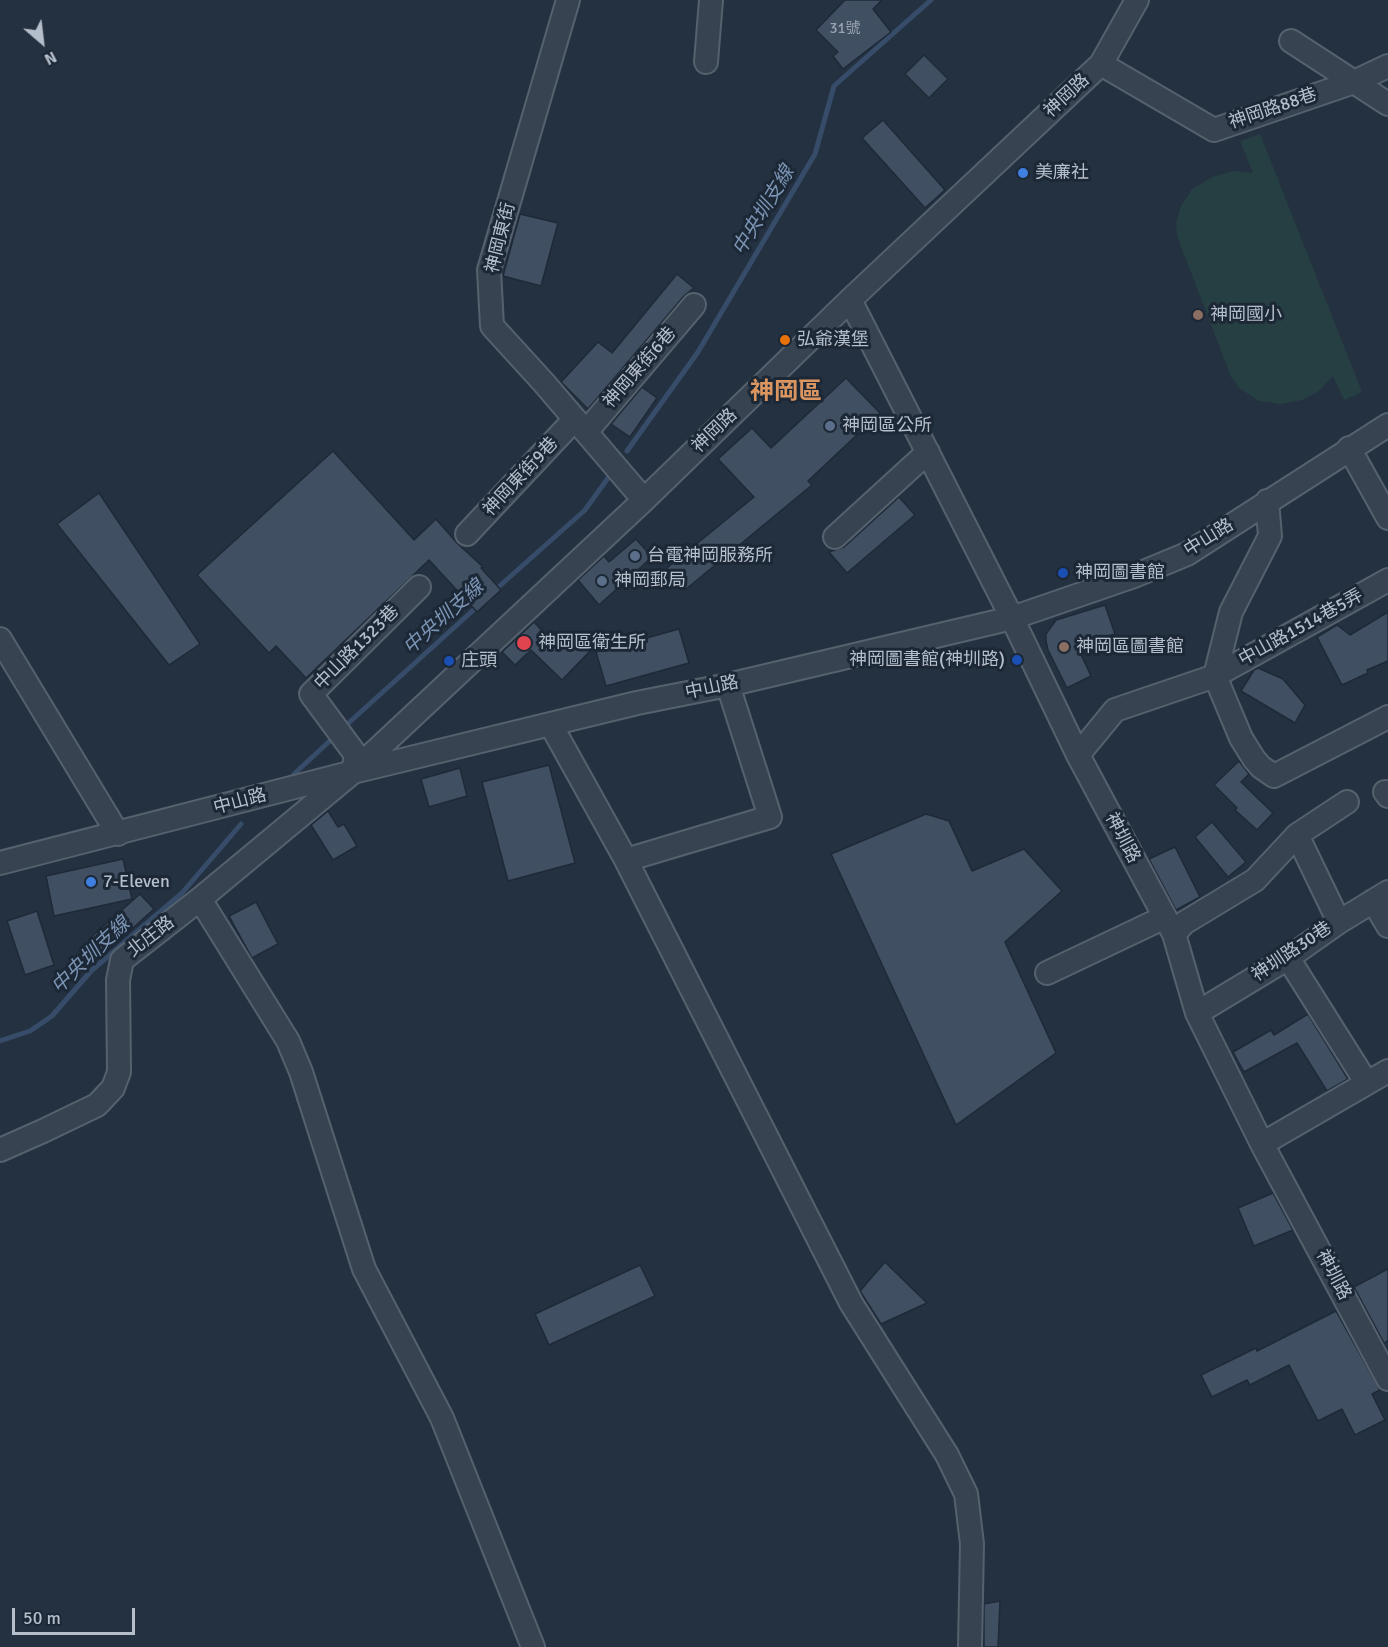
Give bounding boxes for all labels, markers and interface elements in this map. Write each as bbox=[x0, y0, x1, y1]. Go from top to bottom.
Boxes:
north arrow bbox=[12, 12, 72, 72]
house number: 31號 bbox=[829, 20, 861, 38]
text: N bbox=[41, 46, 60, 69]
street label: 神岡路 bbox=[1040, 70, 1094, 122]
street label: 神岡路88巷 bbox=[1226, 84, 1320, 134]
water label: 中央圳支線 bbox=[728, 162, 800, 260]
place label: 美廉社 bbox=[1035, 162, 1089, 184]
marker: 美廉社 bbox=[1016, 166, 1030, 180]
street label: 神岡東街 bbox=[482, 200, 520, 276]
place label: 神岡國小 bbox=[1210, 304, 1282, 326]
marker: 神岡國小 bbox=[1191, 308, 1205, 322]
street label: 神岡東街6巷 bbox=[599, 323, 681, 413]
place label: 弘爺漢堡 bbox=[797, 329, 869, 351]
marker: 弘爺漢堡 bbox=[778, 333, 792, 347]
district label: 神岡區 bbox=[750, 379, 822, 407]
street label: 神岡路 bbox=[688, 404, 742, 458]
place label: 神岡區公所 bbox=[842, 415, 932, 437]
marker: 神岡區公所 bbox=[823, 419, 837, 433]
street label: 神岡東街9巷 bbox=[479, 433, 563, 521]
street label: 中山路 bbox=[1180, 515, 1238, 561]
place label: 台電神岡服務所 bbox=[647, 545, 773, 567]
marker: 台電神岡服務所 bbox=[628, 549, 642, 563]
place label: 神岡圖書館 bbox=[1075, 562, 1165, 584]
marker: 神岡圖書館 bbox=[1056, 566, 1070, 580]
place label: 神岡郵局 bbox=[614, 570, 686, 592]
marker: 神岡郵局 bbox=[595, 574, 609, 588]
water label: 中央圳支線 bbox=[399, 576, 489, 660]
street label: 中山路1514巷5弄 bbox=[1235, 585, 1367, 671]
street label: 中山路1323巷 bbox=[310, 601, 404, 695]
place label: 神岡區衛生所 bbox=[538, 632, 646, 654]
marker: 神岡區衛生所 bbox=[515, 634, 533, 652]
place label: 神岡區圖書館 bbox=[1076, 636, 1184, 658]
marker: 神岡區圖書館 bbox=[1057, 640, 1071, 654]
place label: 神岡圖書館(神圳路) bbox=[849, 649, 1005, 671]
place label: 庄頭 bbox=[461, 650, 497, 672]
marker: 神岡圖書館(神圳路) bbox=[1010, 653, 1024, 667]
marker: 庄頭 bbox=[442, 654, 456, 668]
street label: 中山路 bbox=[683, 672, 741, 704]
street label: 中山路 bbox=[211, 785, 269, 819]
street label: 神圳路 bbox=[1100, 809, 1144, 867]
place label: 7-Eleven bbox=[103, 871, 170, 893]
marker: 7-Eleven bbox=[84, 875, 98, 889]
street label: 北庄路 bbox=[123, 912, 179, 962]
water label: 中央圳支線 bbox=[47, 913, 135, 999]
street label: 神圳路30巷 bbox=[1248, 917, 1336, 987]
street label: 神圳路 bbox=[1311, 1246, 1355, 1304]
scale bar bbox=[15, 1596, 138, 1634]
text: 50 m bbox=[23, 1607, 61, 1629]

